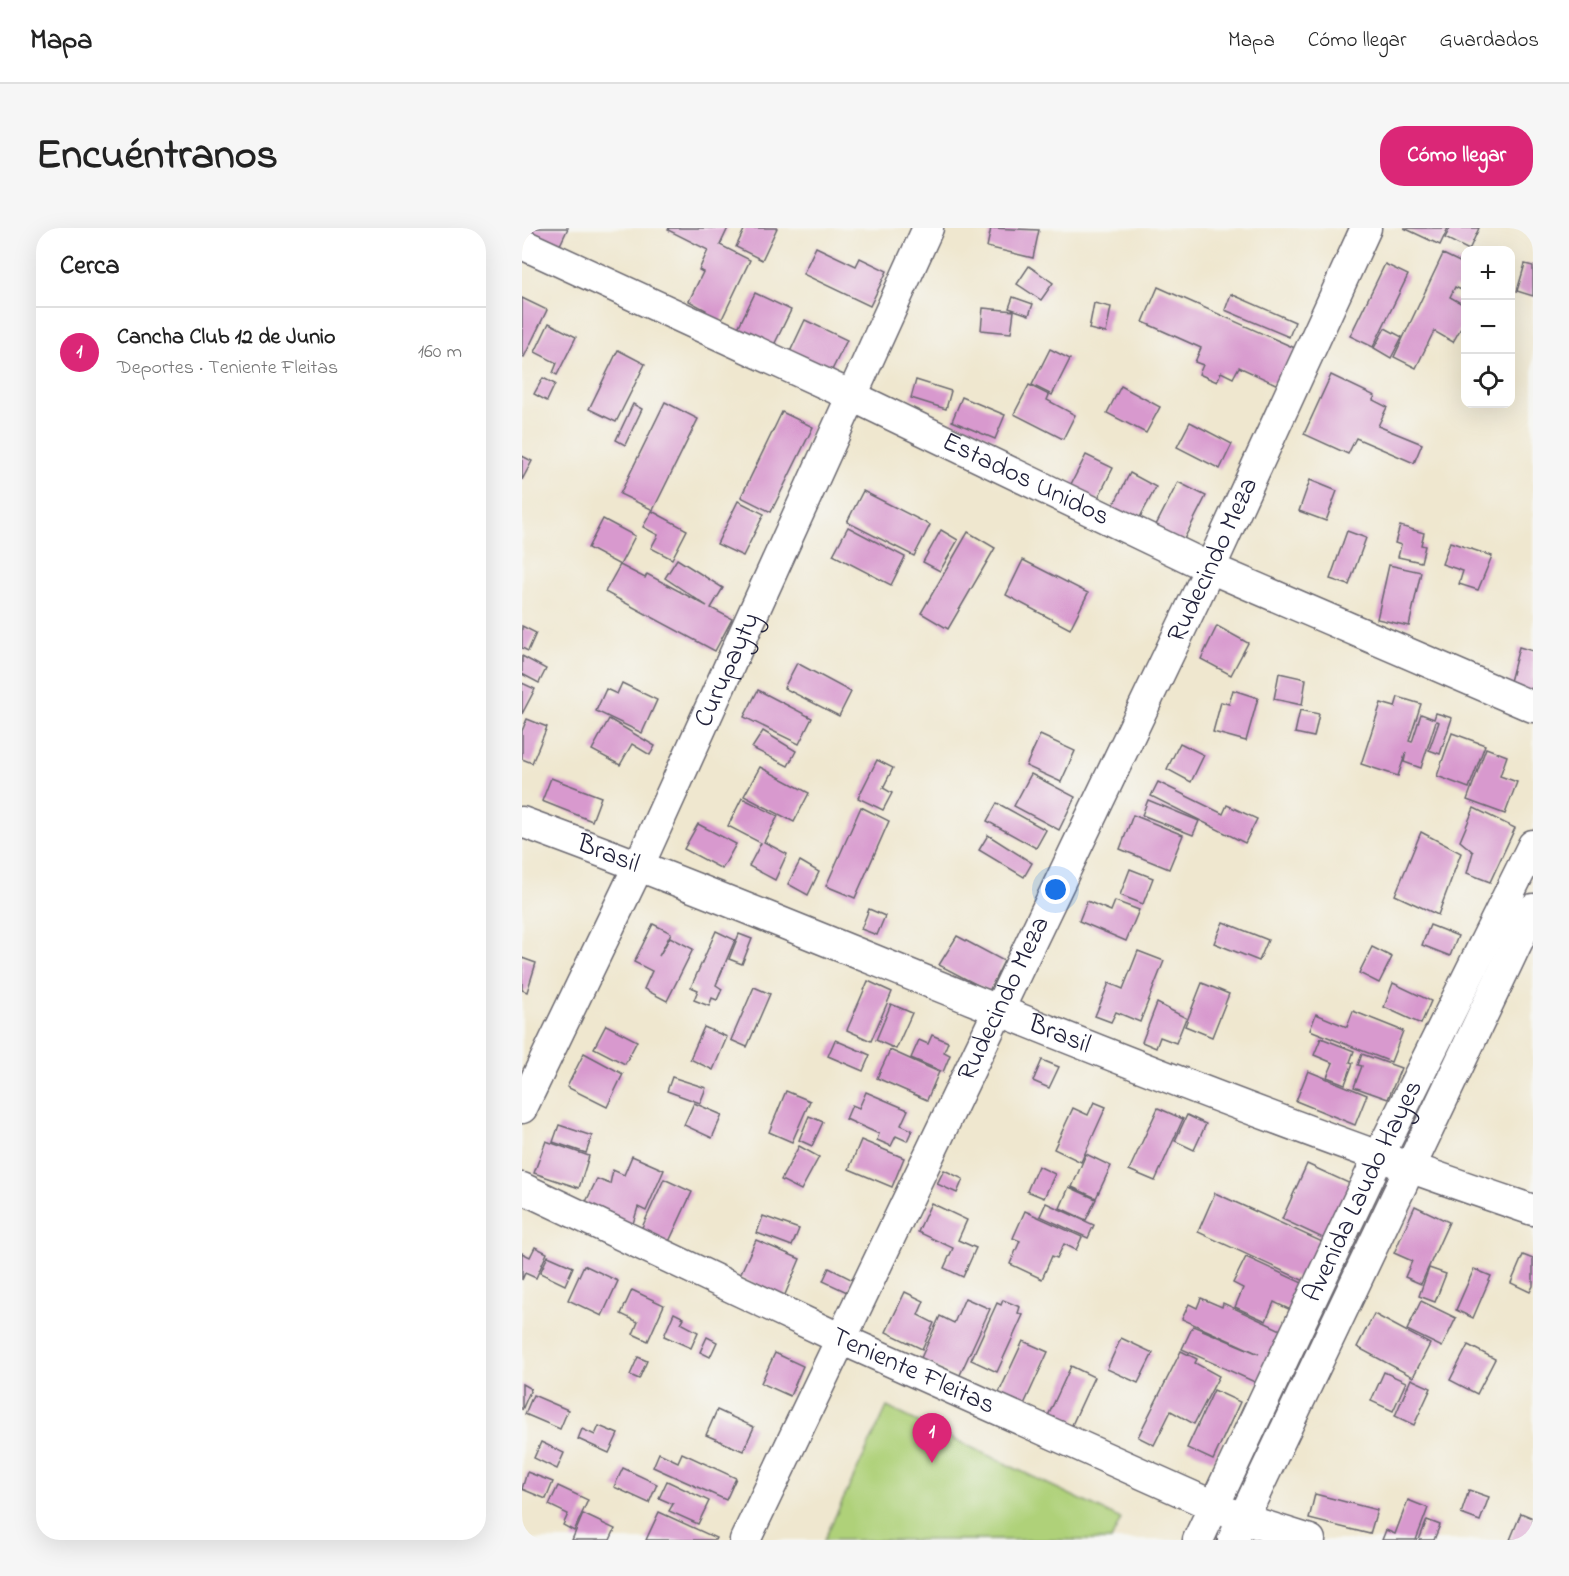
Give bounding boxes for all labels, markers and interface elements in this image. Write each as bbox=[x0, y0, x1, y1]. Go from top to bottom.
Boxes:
text: Mapa bbox=[30, 21, 92, 62]
text: Mapa bbox=[1228, 26, 1275, 56]
text: Cómo llegar bbox=[1308, 26, 1406, 56]
text: Guardados bbox=[1439, 26, 1539, 56]
text: Encuéntranos bbox=[36, 126, 278, 187]
button: Cómo llegar bbox=[1380, 126, 1533, 186]
map controls bbox=[1461, 246, 1515, 408]
button: + bbox=[1461, 246, 1515, 300]
text: Cerca bbox=[60, 248, 120, 286]
button: − bbox=[1461, 300, 1515, 354]
text: Cancha Club 12 de Junio bbox=[117, 322, 335, 354]
text: 1 bbox=[76, 338, 83, 367]
text: 160 m bbox=[418, 338, 462, 367]
text: Deportes · Teniente Fleitas bbox=[117, 354, 338, 383]
button: locate bbox=[1461, 354, 1515, 408]
street label: Estados Unidos bbox=[935, 423, 1116, 536]
street label: Rudecindo Meza bbox=[1158, 471, 1268, 649]
street label: Curupayty bbox=[685, 606, 771, 734]
street label: Brasil bbox=[570, 824, 645, 884]
your location bbox=[1041, 875, 1070, 904]
street label: Rudecindo Meza bbox=[948, 910, 1060, 1088]
street label: Brasil bbox=[1021, 1004, 1096, 1065]
street label: Avenida Laudo Hayes bbox=[1293, 1074, 1433, 1309]
street label: Teniente Fleitas bbox=[825, 1318, 1001, 1425]
pin: 1 bbox=[912, 1414, 952, 1463]

